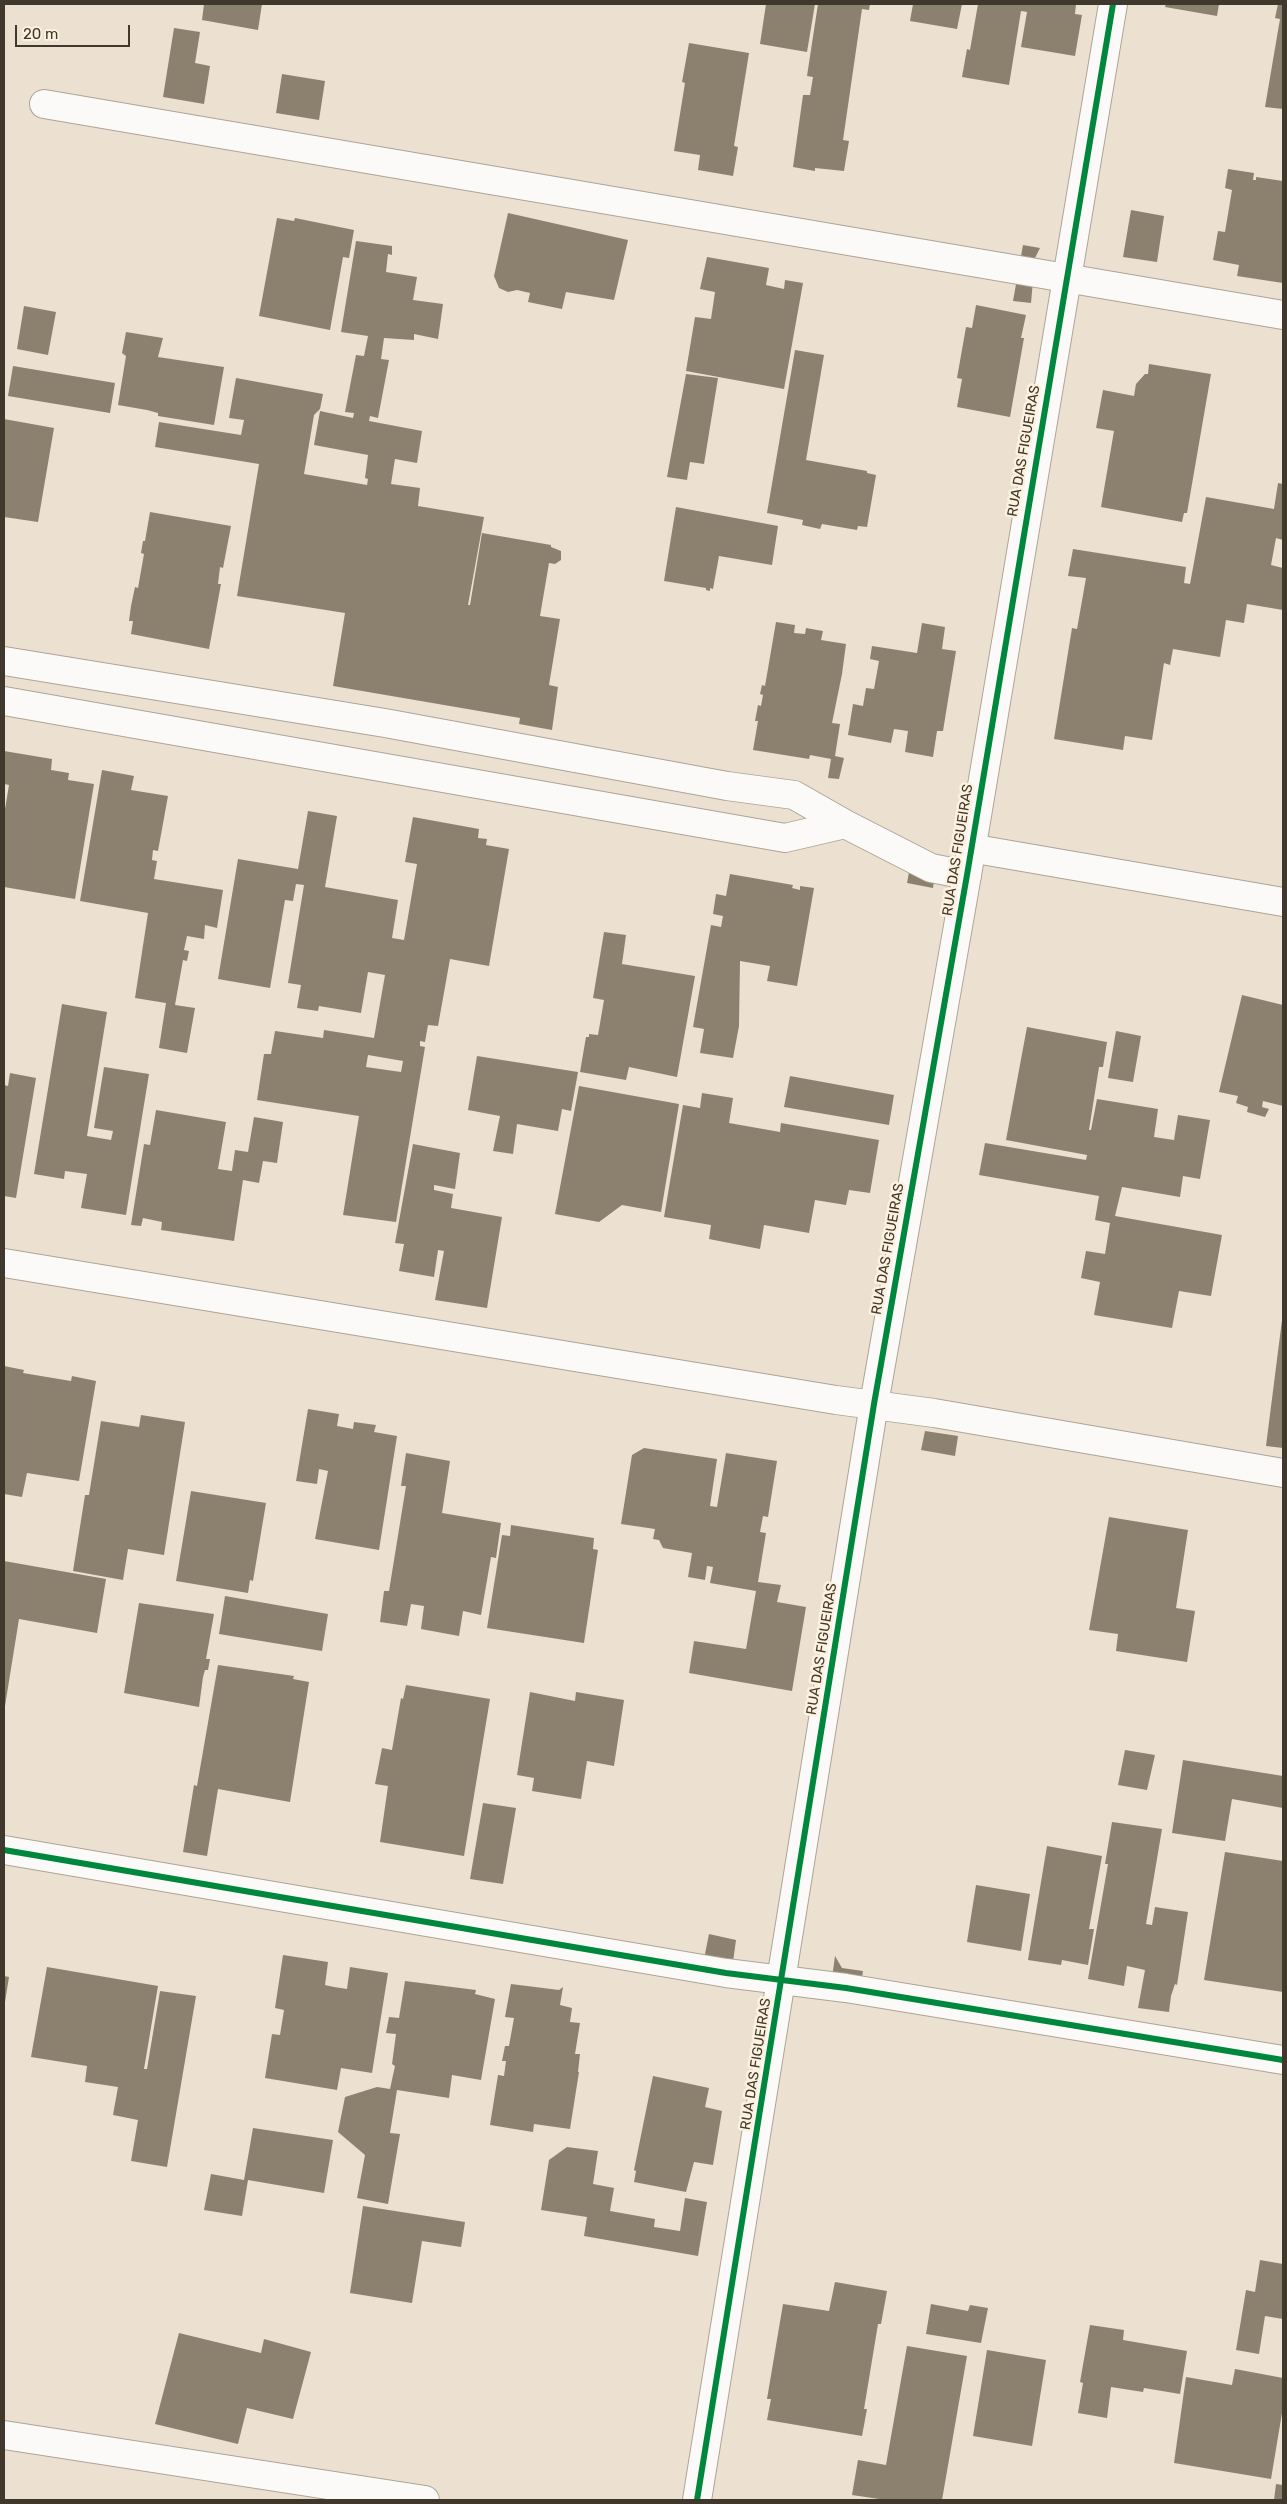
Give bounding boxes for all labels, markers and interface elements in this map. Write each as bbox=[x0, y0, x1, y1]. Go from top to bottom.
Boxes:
scale bar bbox=[18, 15, 132, 47]
text: 20 m bbox=[23, 25, 58, 43]
street label: RUA DAS FIGUEIRAS bbox=[1004, 384, 1044, 518]
street label: RUA DAS FIGUEIRAS bbox=[939, 783, 977, 917]
street label: RUA DAS FIGUEIRAS bbox=[868, 1182, 908, 1316]
street label: RUA DAS FIGUEIRAS bbox=[803, 1582, 841, 1716]
street label: RUA DAS FIGUEIRAS bbox=[737, 1997, 775, 2131]

